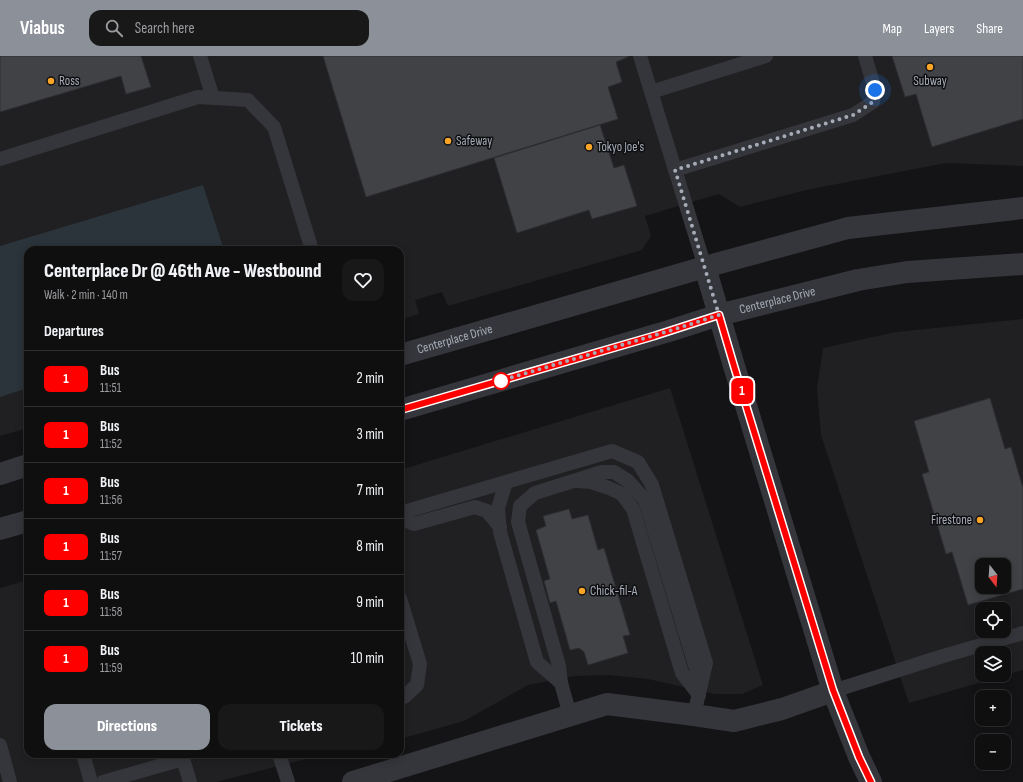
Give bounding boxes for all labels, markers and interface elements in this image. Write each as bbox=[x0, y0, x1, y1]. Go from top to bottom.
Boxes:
search box bbox=[89, 10, 369, 46]
text: Viabus bbox=[20, 17, 65, 40]
icon: search bbox=[103, 17, 125, 39]
text: Search here bbox=[135, 19, 194, 38]
text: Map bbox=[882, 20, 902, 37]
text: Layers bbox=[924, 20, 954, 37]
text: Share bbox=[976, 20, 1003, 37]
marker: Subway bbox=[925, 62, 935, 72]
place label: Ross bbox=[59, 73, 80, 89]
place label: Subway bbox=[913, 73, 947, 89]
marker: Ross bbox=[46, 76, 56, 86]
your location bbox=[865, 80, 885, 100]
place label: Safeway bbox=[456, 133, 492, 149]
marker: Safeway bbox=[443, 136, 453, 146]
place label: Tokyo Joe's bbox=[597, 139, 644, 155]
marker: Tokyo Joe's bbox=[584, 142, 594, 152]
button: heart bbox=[342, 259, 384, 301]
text: Centerplace Dr @ 46th Ave - Westbound bbox=[44, 260, 321, 283]
street label: Centerplace Drive bbox=[738, 283, 817, 318]
text: Walk · 2 min · 140 m bbox=[44, 287, 128, 303]
street label: Centerplace Drive bbox=[415, 321, 494, 358]
text: Departures bbox=[44, 322, 104, 341]
text: Bus bbox=[100, 361, 119, 380]
text: 2 min bbox=[357, 369, 384, 388]
text: 1 bbox=[63, 370, 69, 387]
unlabelled marker bbox=[492, 372, 510, 390]
line badge: 1 bbox=[729, 378, 755, 404]
text: 11:51 bbox=[100, 380, 121, 396]
text: 1 bbox=[739, 382, 745, 399]
text: Bus bbox=[100, 417, 119, 436]
text: 3 min bbox=[356, 425, 384, 444]
text: 1 bbox=[63, 426, 69, 443]
text: 11:52 bbox=[100, 436, 122, 452]
text: Bus bbox=[100, 473, 119, 492]
text: 7 min bbox=[357, 481, 384, 500]
text: 1 bbox=[63, 482, 69, 499]
text: 11:56 bbox=[100, 492, 122, 508]
place label: Firestone bbox=[931, 512, 972, 528]
marker: Firestone bbox=[975, 515, 985, 525]
text: Bus bbox=[100, 529, 119, 548]
text: 8 min bbox=[356, 537, 384, 556]
text: 1 bbox=[63, 538, 69, 555]
text: 11:57 bbox=[100, 548, 122, 564]
north arrow bbox=[975, 558, 1011, 594]
map controls bbox=[975, 558, 1011, 770]
place label: Chick-fil-A bbox=[590, 583, 638, 599]
text: Bus bbox=[100, 585, 119, 604]
marker: Chick-fil-A bbox=[577, 586, 587, 596]
text: 9 min bbox=[356, 593, 384, 612]
text: 1 bbox=[63, 594, 69, 611]
button: locate bbox=[975, 602, 1011, 638]
text: 11:58 bbox=[100, 604, 122, 620]
text: Bus bbox=[100, 641, 119, 660]
button: layers bbox=[975, 646, 1011, 682]
text: 10 min bbox=[351, 649, 384, 668]
text: 1 bbox=[63, 650, 69, 667]
text: 11:59 bbox=[100, 660, 123, 676]
button: + bbox=[975, 690, 1011, 726]
button: Directions bbox=[44, 704, 210, 750]
button: Tickets bbox=[218, 704, 384, 750]
button: − bbox=[975, 734, 1011, 770]

